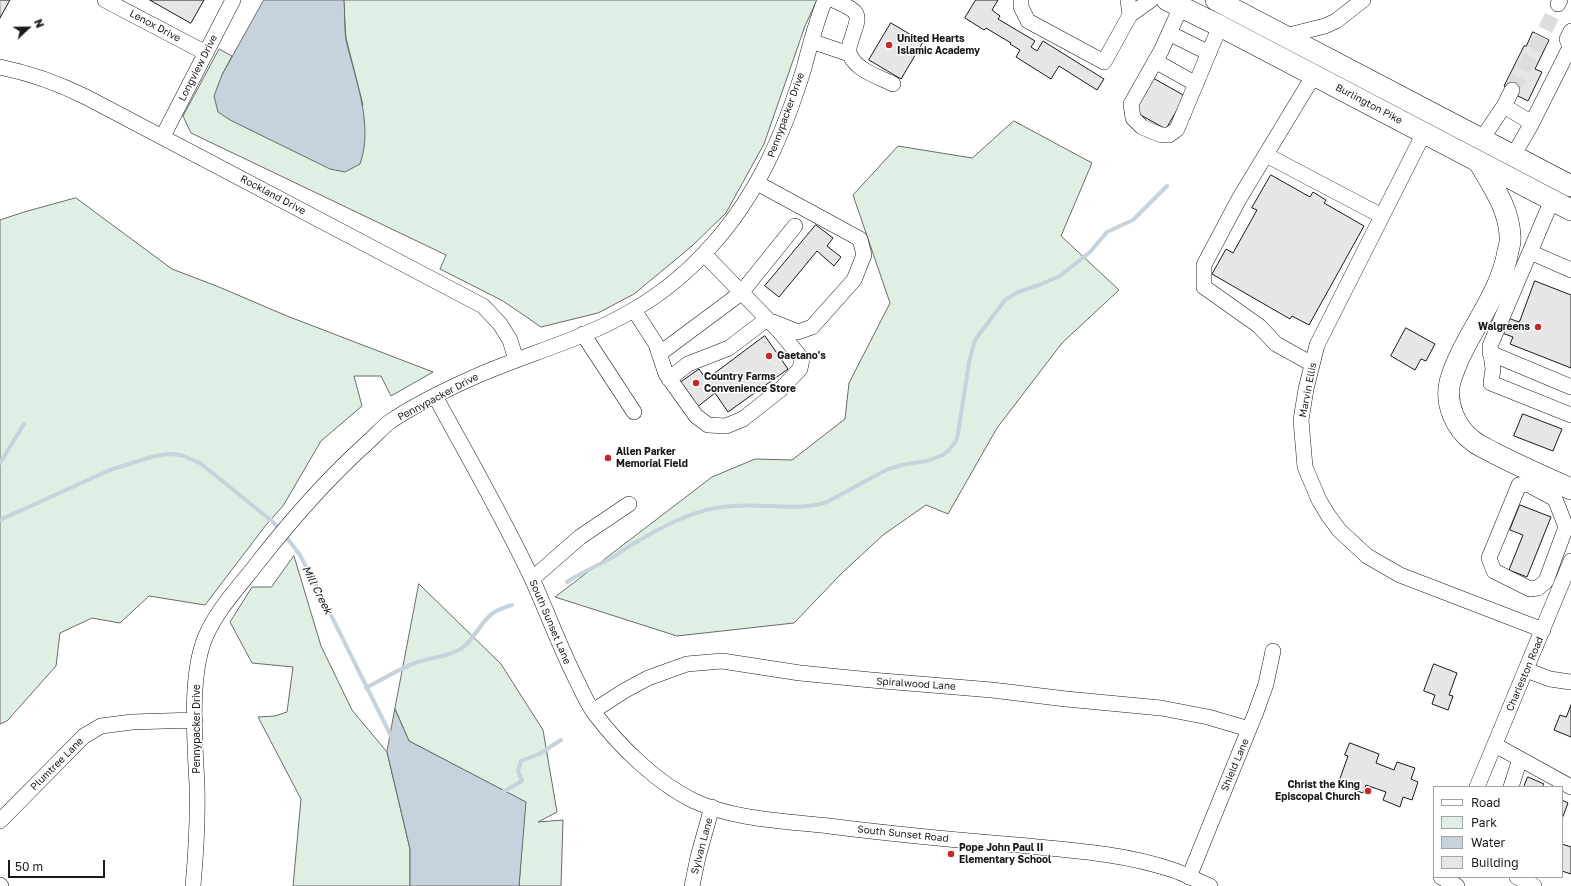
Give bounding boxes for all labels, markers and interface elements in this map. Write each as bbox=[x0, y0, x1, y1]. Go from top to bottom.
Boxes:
north arrow bbox=[8, 8, 48, 48]
street label: Lenox Drive bbox=[127, 8, 183, 44]
text: N bbox=[32, 17, 47, 30]
street label: Longview Drive bbox=[176, 33, 220, 103]
place label: United Hearts Islamic Academy bbox=[897, 33, 980, 56]
marker: United Hearts Islamic Academy bbox=[884, 40, 894, 50]
street label: Pennypacker Drive bbox=[765, 71, 807, 159]
street label: Burlington Pike bbox=[1334, 81, 1404, 127]
street label: Rockland Drive bbox=[238, 173, 308, 217]
place label: Walgreens bbox=[1478, 321, 1530, 333]
marker: Walgreens bbox=[1533, 322, 1543, 332]
place label: Gaetano's bbox=[777, 350, 826, 362]
marker: Gaetano's bbox=[764, 351, 774, 361]
street label: Marvin Ellis bbox=[1297, 361, 1319, 419]
street label: Pennypacker Drive bbox=[396, 371, 480, 423]
place label: Country Farms Convenience Store bbox=[704, 371, 796, 394]
marker: Country Farms Convenience Store bbox=[691, 378, 701, 388]
place label: Allen Parker Memorial Field bbox=[616, 446, 688, 470]
marker: Allen Parker Memorial Field bbox=[603, 453, 613, 463]
water label: Mill Creek bbox=[299, 563, 335, 617]
street label: South Sunset Lane bbox=[527, 578, 573, 666]
street label: Charleston Road bbox=[1504, 635, 1546, 713]
street label: Spiralwood Lane bbox=[876, 675, 956, 693]
street label: Pennypacker Drive bbox=[191, 684, 203, 774]
street label: Plumtree Lane bbox=[28, 735, 86, 793]
street label: Shield Lane bbox=[1219, 737, 1251, 793]
place label: Christ the King Episcopal Church bbox=[1275, 779, 1360, 802]
marker: Christ the King Episcopal Church bbox=[1363, 786, 1373, 796]
legend bbox=[1433, 786, 1563, 878]
text: Road bbox=[1471, 795, 1500, 810]
text: Park bbox=[1471, 815, 1497, 830]
street label: Sylvan Lane bbox=[689, 816, 715, 876]
street label: South Sunset Road bbox=[857, 823, 949, 845]
text: Water bbox=[1471, 835, 1505, 850]
place label: Pope John Paul II Elementary School bbox=[959, 842, 1051, 866]
marker: Pope John Paul II Elementary School bbox=[946, 849, 956, 859]
scale bar bbox=[10, 852, 107, 878]
text: Building bbox=[1471, 855, 1519, 870]
text: 50 m bbox=[15, 859, 43, 874]

